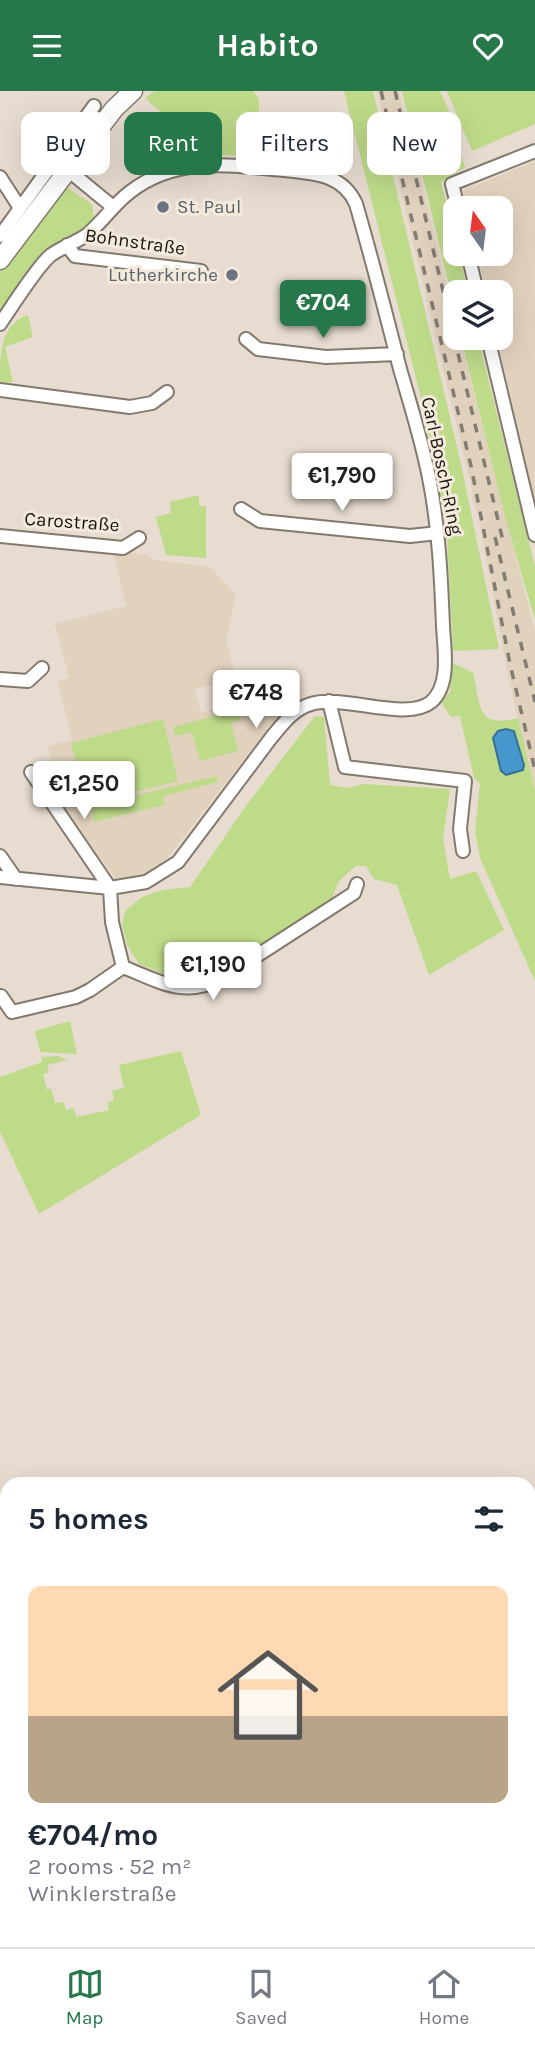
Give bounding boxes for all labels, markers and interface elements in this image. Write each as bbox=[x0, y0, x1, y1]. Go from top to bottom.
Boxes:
icon: menu bbox=[28, 27, 66, 65]
text: Habito bbox=[216, 27, 319, 64]
icon: heart bbox=[469, 27, 507, 65]
chip: Buy bbox=[21, 112, 110, 175]
chip: Rent bbox=[124, 112, 222, 175]
chip: Filters bbox=[236, 112, 353, 175]
chip: New bbox=[367, 112, 461, 175]
place label: St. Paul bbox=[177, 196, 241, 218]
north arrow bbox=[443, 196, 513, 266]
map controls bbox=[443, 196, 513, 350]
marker: St. Paul bbox=[155, 199, 171, 215]
street label: Bohnstraße bbox=[83, 224, 187, 260]
place label: Lutherkirche bbox=[108, 264, 218, 286]
marker: Lutherkirche bbox=[224, 267, 240, 283]
button: layers bbox=[443, 280, 513, 350]
pin: €704 bbox=[282, 281, 364, 340]
text: €704 bbox=[296, 289, 350, 316]
street label: Carl-Bosch-Ring bbox=[417, 395, 467, 537]
pin: €1,790 bbox=[285, 453, 399, 513]
text: €1,790 bbox=[308, 462, 376, 489]
street label: Carostraße bbox=[24, 508, 120, 536]
pin: €748 bbox=[215, 671, 297, 730]
text: €748 bbox=[229, 679, 283, 706]
pin: €1,250 bbox=[27, 761, 141, 821]
text: €1,250 bbox=[49, 770, 119, 797]
pin: €1,190 bbox=[156, 943, 270, 1002]
text: €1,190 bbox=[180, 951, 246, 978]
icon: filters bbox=[470, 1500, 508, 1538]
text: 5 homes bbox=[28, 1501, 149, 1537]
icon: home bbox=[205, 1632, 331, 1758]
text: €704/mo bbox=[28, 1817, 158, 1853]
text: 2 rooms · 52 m² bbox=[28, 1853, 191, 1880]
text: Winklerstraße bbox=[28, 1880, 176, 1907]
tab: Map bbox=[66, 1965, 104, 2029]
tab: Saved bbox=[235, 1965, 287, 2029]
tab: Home bbox=[419, 1965, 469, 2029]

